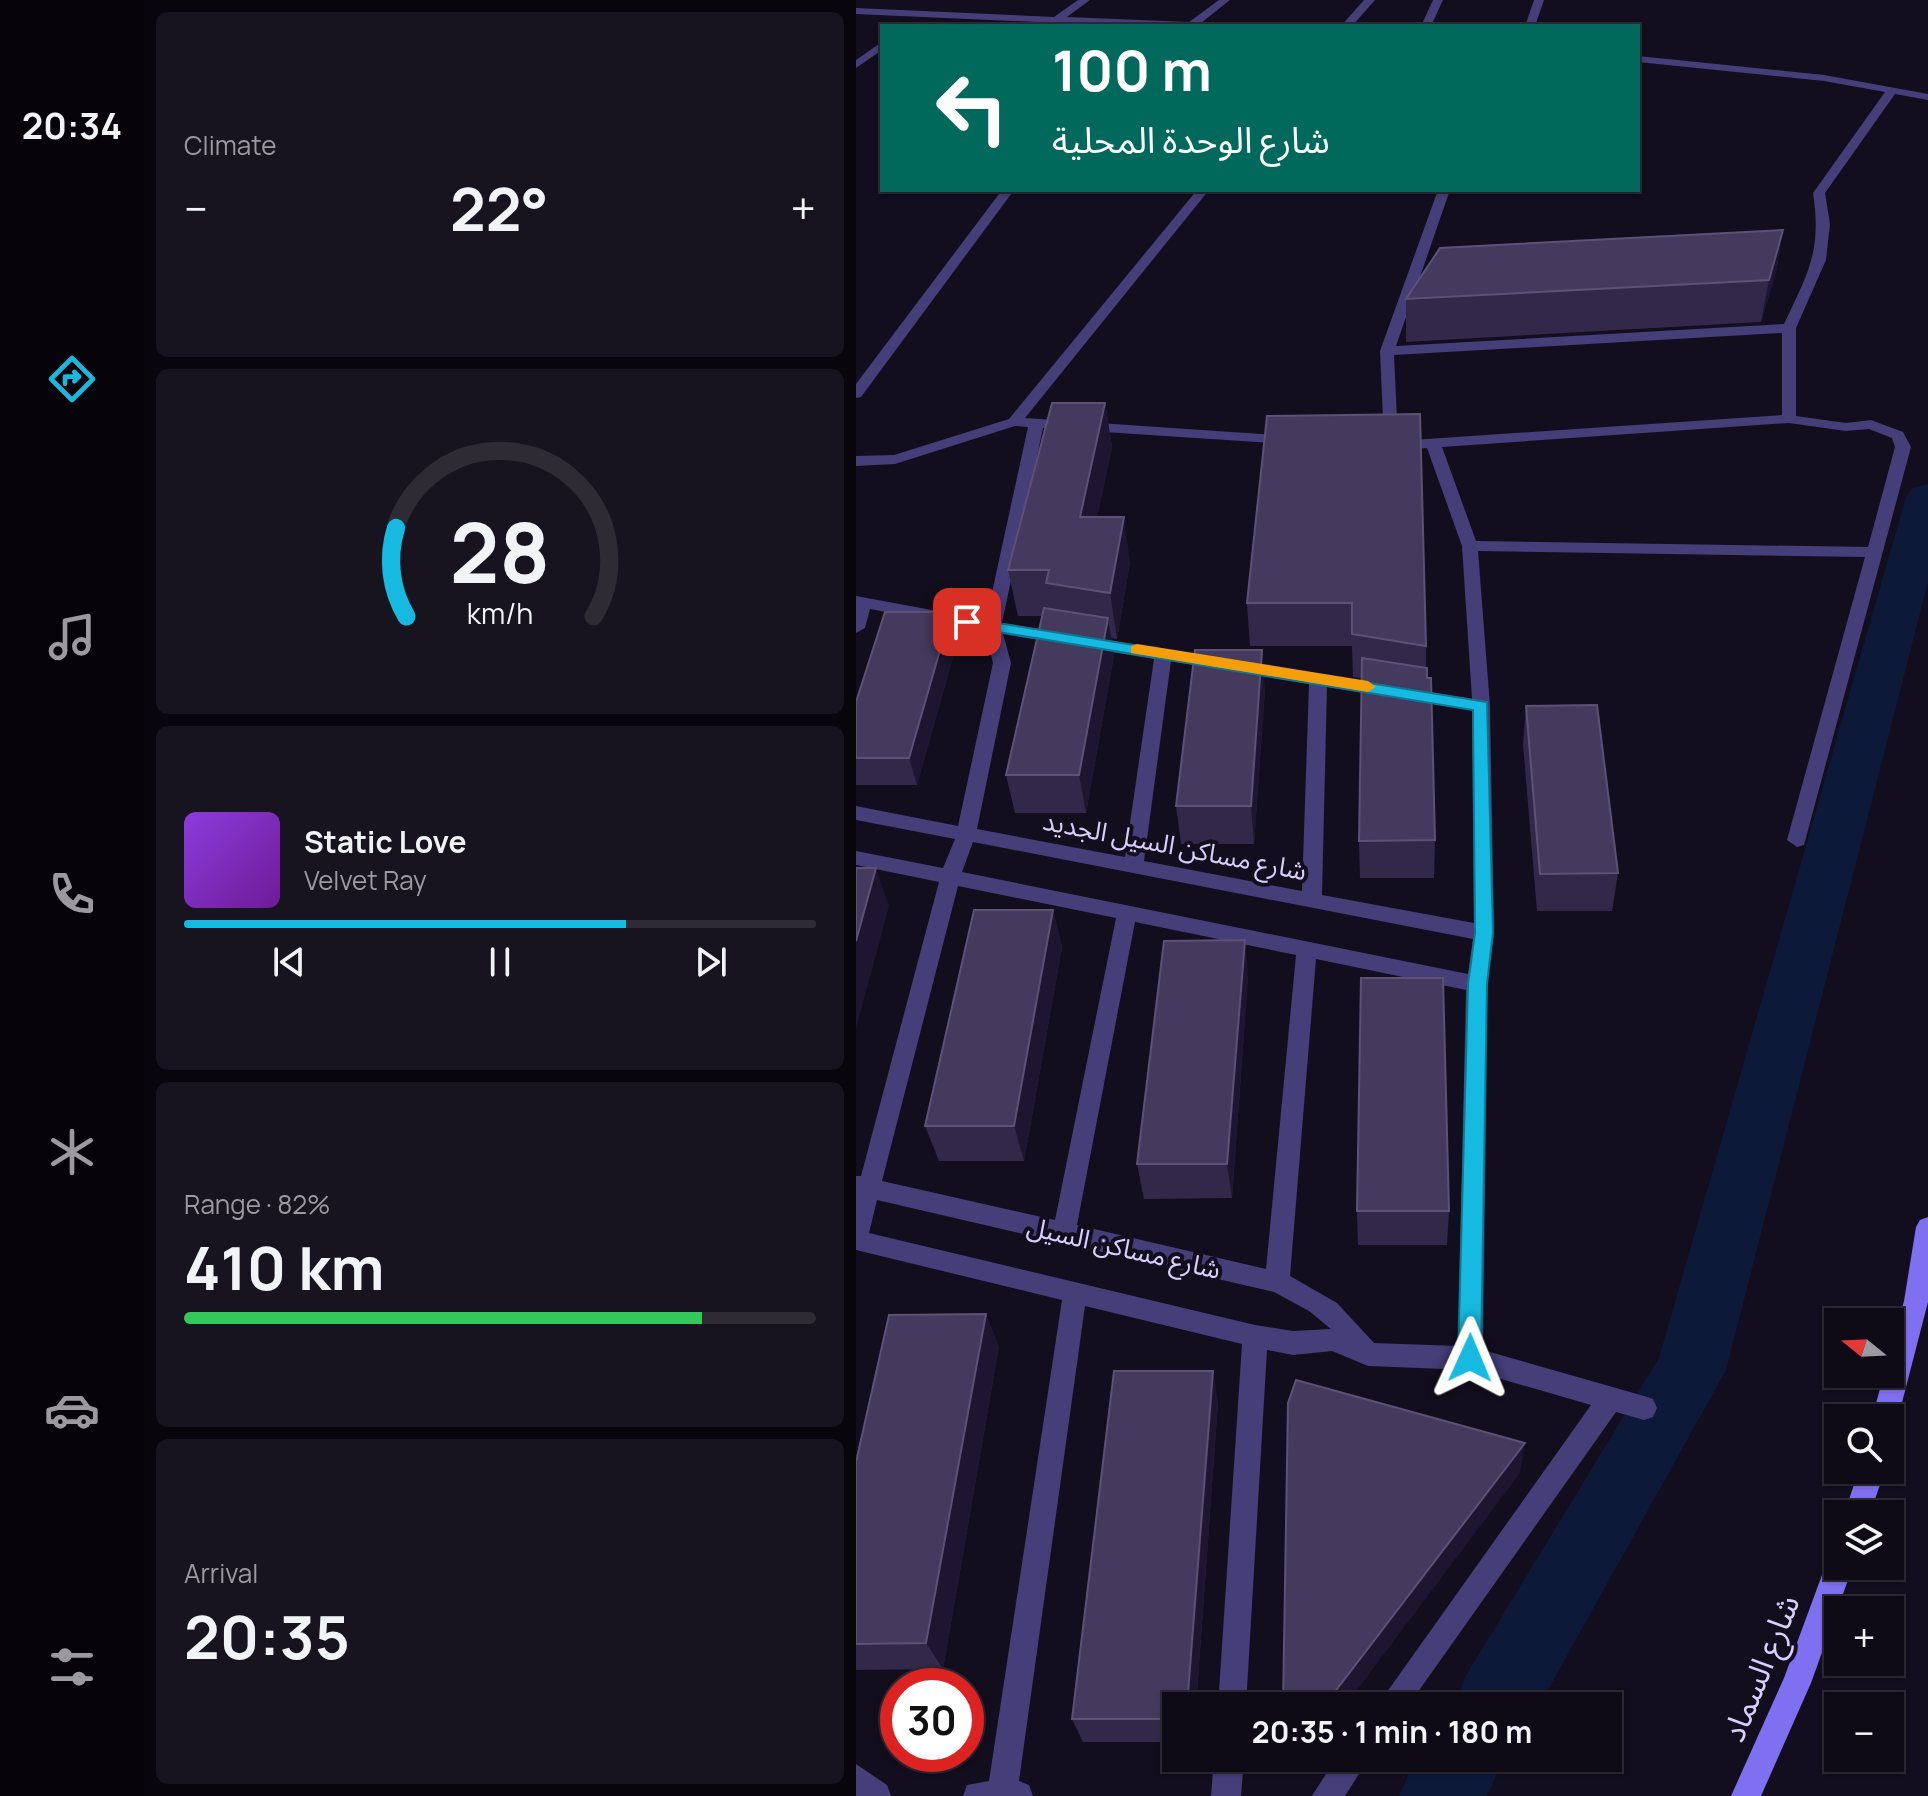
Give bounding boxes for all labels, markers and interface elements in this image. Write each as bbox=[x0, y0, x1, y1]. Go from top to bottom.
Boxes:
text: 100 m bbox=[1052, 31, 1212, 108]
icon: left bbox=[920, 56, 1024, 160]
text: 20:34 bbox=[22, 101, 122, 150]
text: شارع الوحدة المحلية bbox=[1052, 115, 1330, 164]
text: Climate bbox=[184, 127, 276, 163]
text: 22° bbox=[450, 167, 548, 249]
text: − bbox=[184, 178, 208, 238]
text: + bbox=[791, 178, 816, 238]
icon: directions bbox=[44, 351, 100, 407]
text: 28 bbox=[450, 494, 550, 608]
pin bbox=[933, 588, 1001, 656]
text: km/h bbox=[467, 594, 533, 633]
icon: arrive bbox=[945, 600, 989, 644]
icon: music bbox=[44, 609, 100, 665]
street label: شارع مساكن السيل الجديد bbox=[1040, 802, 1310, 890]
text: Static Love bbox=[304, 821, 467, 862]
text: Velvet Ray bbox=[304, 862, 427, 898]
icon: phone bbox=[44, 866, 100, 922]
icon: previous bbox=[267, 940, 311, 984]
icon: pause bbox=[478, 940, 522, 984]
icon: next bbox=[689, 940, 733, 984]
icon: climate bbox=[44, 1124, 100, 1180]
text: Range · 82% bbox=[184, 1186, 331, 1222]
street label: شارع مساكن السيل bbox=[1023, 1207, 1224, 1289]
text: 410 km bbox=[184, 1226, 385, 1308]
north arrow bbox=[1824, 1308, 1904, 1388]
map controls bbox=[1824, 1308, 1904, 1772]
position arrow bbox=[1428, 1316, 1512, 1400]
icon: car bbox=[44, 1382, 100, 1438]
button: search bbox=[1824, 1404, 1904, 1484]
button: layers bbox=[1824, 1500, 1904, 1580]
text: Arrival bbox=[184, 1555, 258, 1591]
street label: شارع السماد bbox=[1711, 1588, 1812, 1749]
text: 20:35 bbox=[184, 1595, 350, 1677]
button: + bbox=[1824, 1596, 1904, 1676]
icon: filters bbox=[44, 1639, 100, 1695]
speed limit sign: 30 bbox=[880, 1668, 984, 1772]
button: − bbox=[1824, 1692, 1904, 1772]
text: 20:35 · 1 min · 180 m bbox=[1252, 1711, 1532, 1752]

